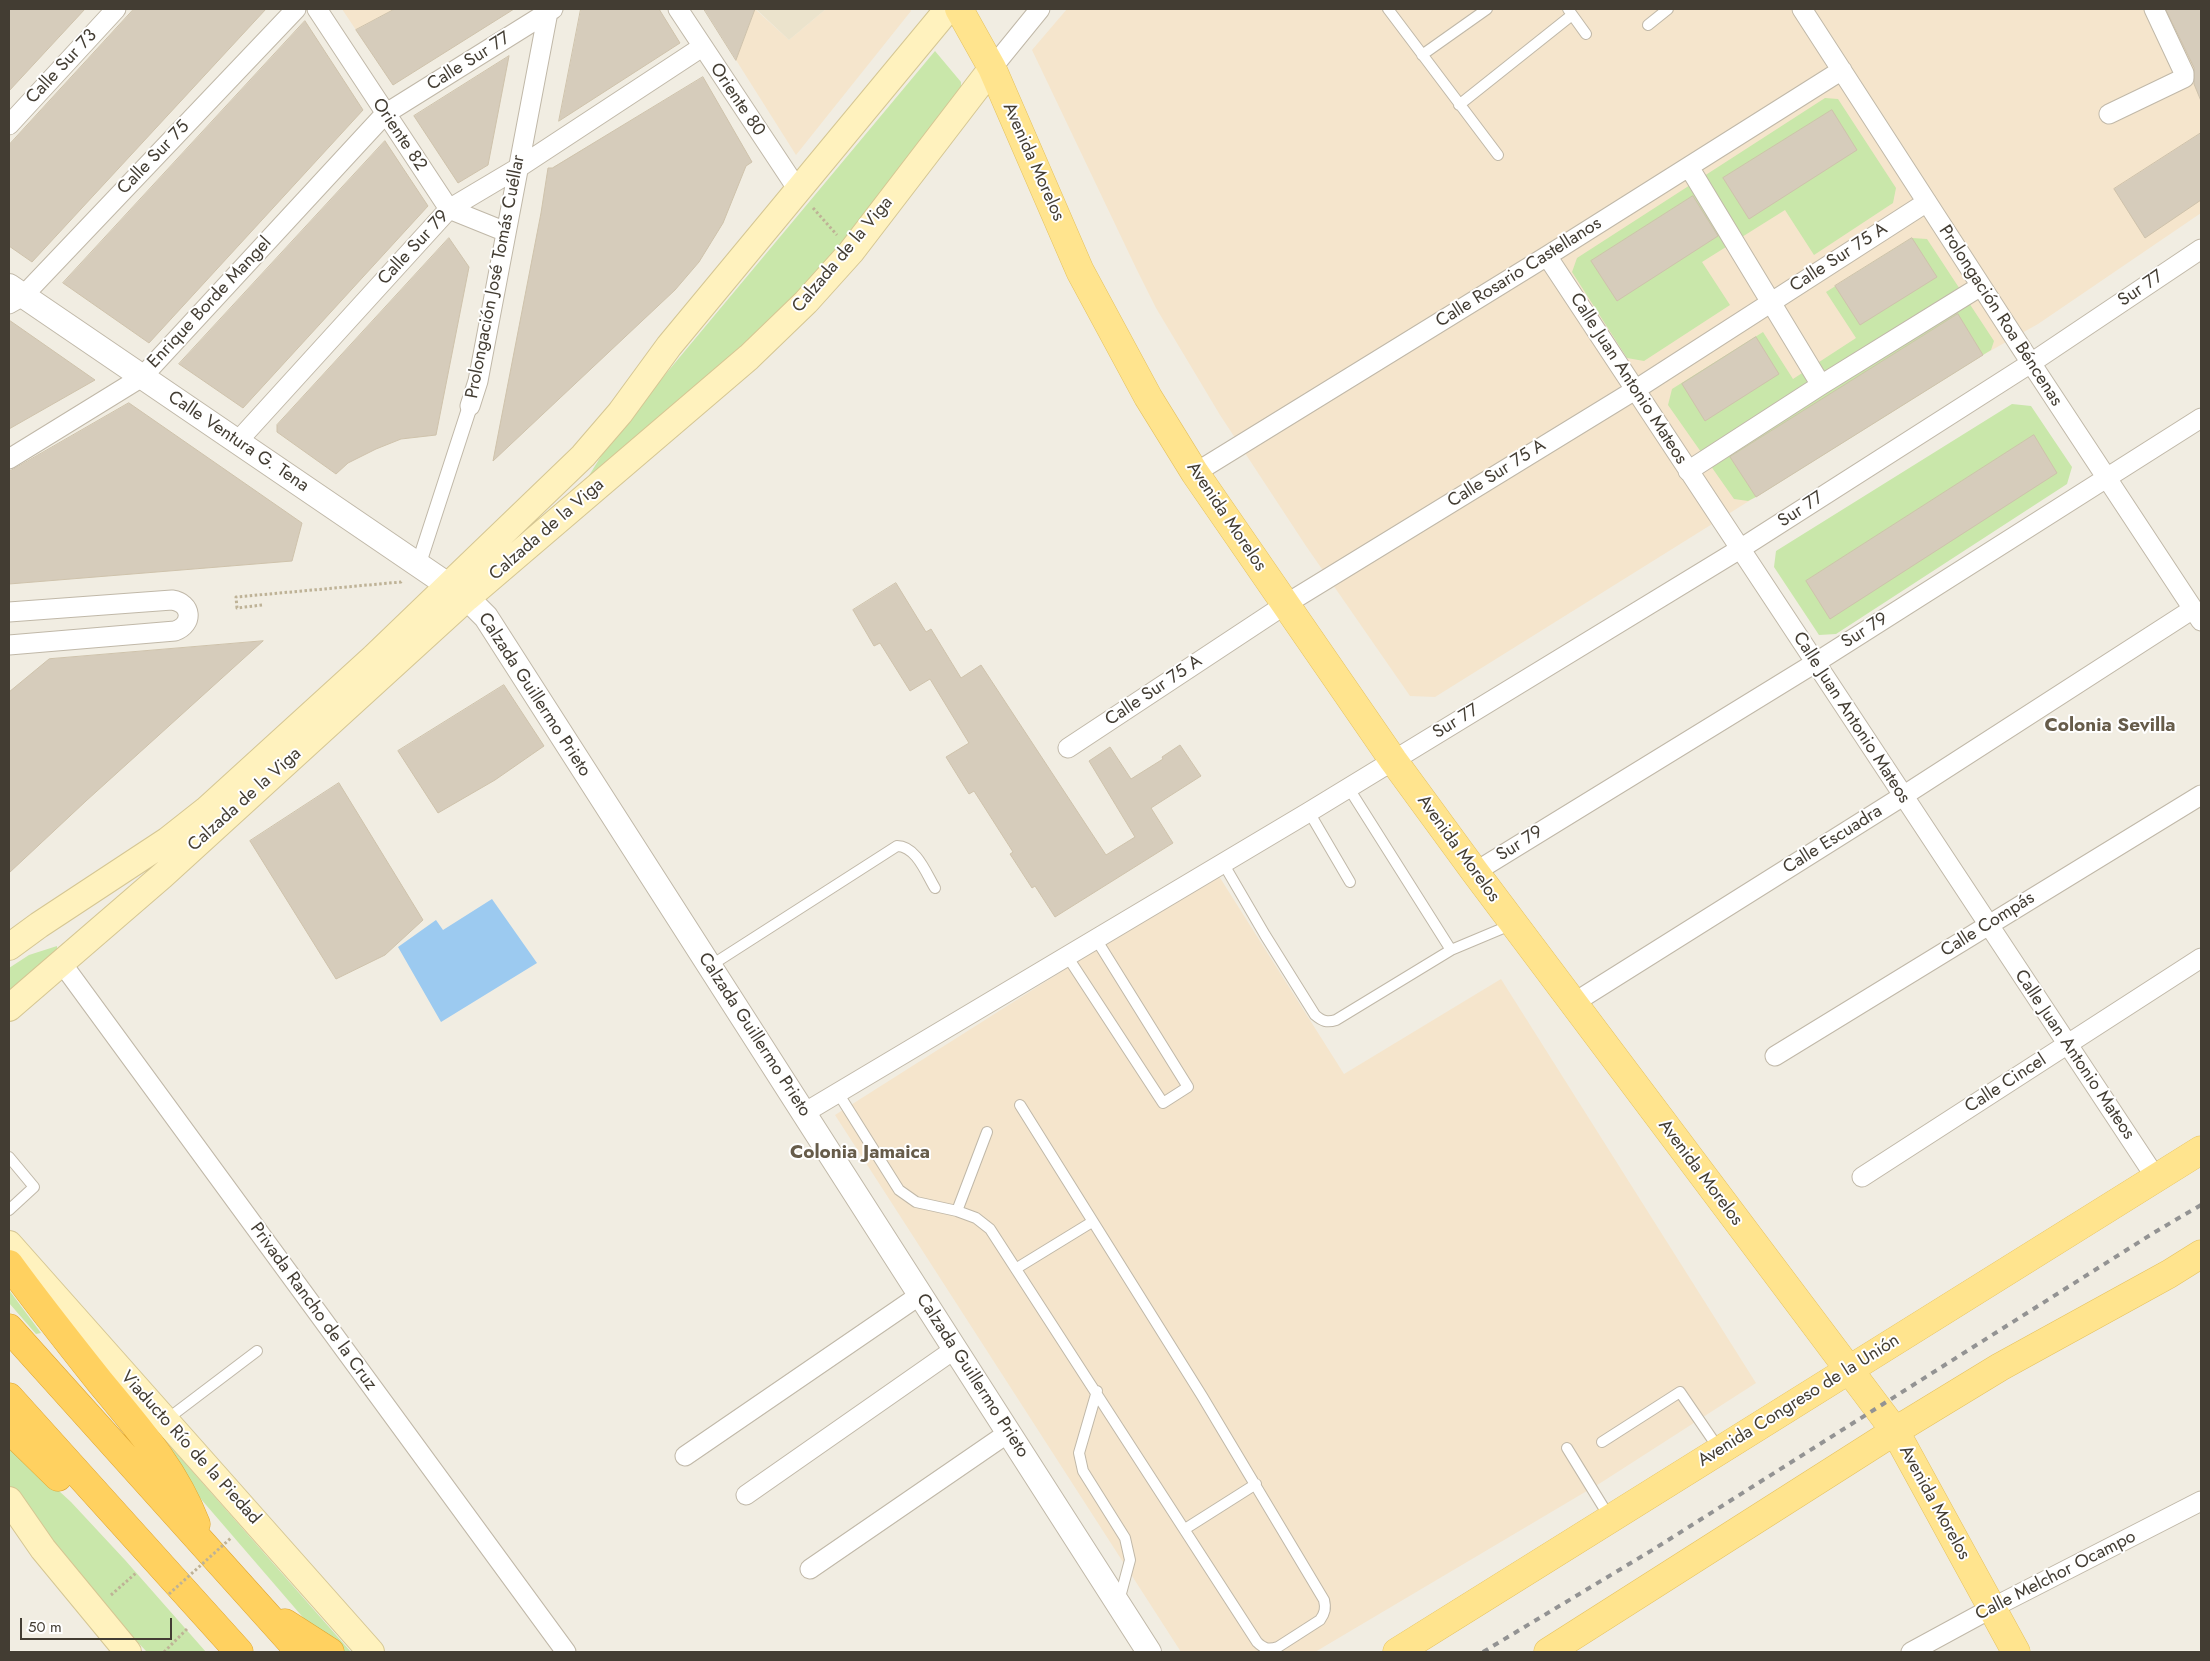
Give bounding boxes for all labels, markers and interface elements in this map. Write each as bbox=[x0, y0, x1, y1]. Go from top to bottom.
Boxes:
street label: Calle Sur 73 bbox=[22, 25, 102, 109]
street label: Calle Sur 77 bbox=[424, 28, 514, 96]
street label: Oriente 80 bbox=[705, 59, 769, 141]
street label: Oriente 82 bbox=[367, 95, 431, 175]
street label: Avenida Morelos bbox=[997, 100, 1069, 224]
street label: Calle Sur 75 bbox=[113, 117, 195, 199]
street label: Prolongación José Tomás Cuéllar bbox=[462, 153, 530, 401]
street label: Calzada de la Viga bbox=[788, 193, 898, 317]
street label: Calle Sur 79 bbox=[374, 206, 454, 290]
street label: Calle Rosario Castellanos bbox=[1432, 213, 1606, 333]
street label: Calle Sur 75 A bbox=[1786, 219, 1892, 297]
street label: Prolongación Roa Béncenas bbox=[1933, 221, 2067, 411]
street label: Enrique Borde Mangel bbox=[143, 233, 277, 373]
street label: Sur 77 bbox=[2114, 266, 2168, 312]
street label: Calle Juan Antonio Mateos bbox=[1564, 289, 1692, 469]
street label: Calle Ventura G. Tena bbox=[163, 387, 313, 497]
street label: Calle Sur 75 A bbox=[1444, 435, 1550, 513]
street label: Avenida Morelos bbox=[1181, 458, 1271, 576]
street label: Calzada de la Viga bbox=[485, 474, 609, 586]
street label: Sur 77 bbox=[1774, 487, 1828, 533]
street label: Sur 79 bbox=[1838, 608, 1892, 654]
street label: Calzada Guillermo Prieto bbox=[473, 609, 595, 781]
street label: Calle Juan Antonio Mateos bbox=[1787, 628, 1915, 808]
street label: Calle Sur 75 A bbox=[1102, 651, 1206, 731]
street label: Sur 77 bbox=[1429, 700, 1483, 744]
district label: Colonia Sevilla bbox=[2044, 715, 2176, 737]
street label: Calzada de la Viga bbox=[184, 743, 306, 857]
street label: Avenida Morelos bbox=[1412, 791, 1504, 907]
street label: Calle Escuadra bbox=[1779, 801, 1887, 879]
street label: Sur 79 bbox=[1493, 821, 1547, 867]
street label: Calle Compás bbox=[1937, 888, 2039, 962]
street label: Calzada Guillermo Prieto bbox=[693, 949, 815, 1121]
street label: Calle Juan Antonio Mateos bbox=[2009, 966, 2139, 1144]
street label: Calle Cincel bbox=[1961, 1050, 2051, 1118]
street label: Avenida Morelos bbox=[1653, 1116, 1747, 1230]
district label: Colonia Jamaica bbox=[790, 1142, 930, 1164]
street label: Privada Rancho de la Cruz bbox=[245, 1219, 381, 1395]
street label: Calzada Guillermo Prieto bbox=[911, 1290, 1033, 1462]
street label: Avenida Congreso de la Unión bbox=[1694, 1330, 1904, 1472]
street label: Viaducto Río de la Piedad bbox=[115, 1367, 265, 1529]
street label: Avenida Morelos bbox=[1894, 1442, 1974, 1564]
street label: Calle Melchor Ocampo bbox=[1972, 1526, 2140, 1626]
scale bar bbox=[22, 1608, 175, 1640]
text: 50 m bbox=[28, 1616, 62, 1638]

